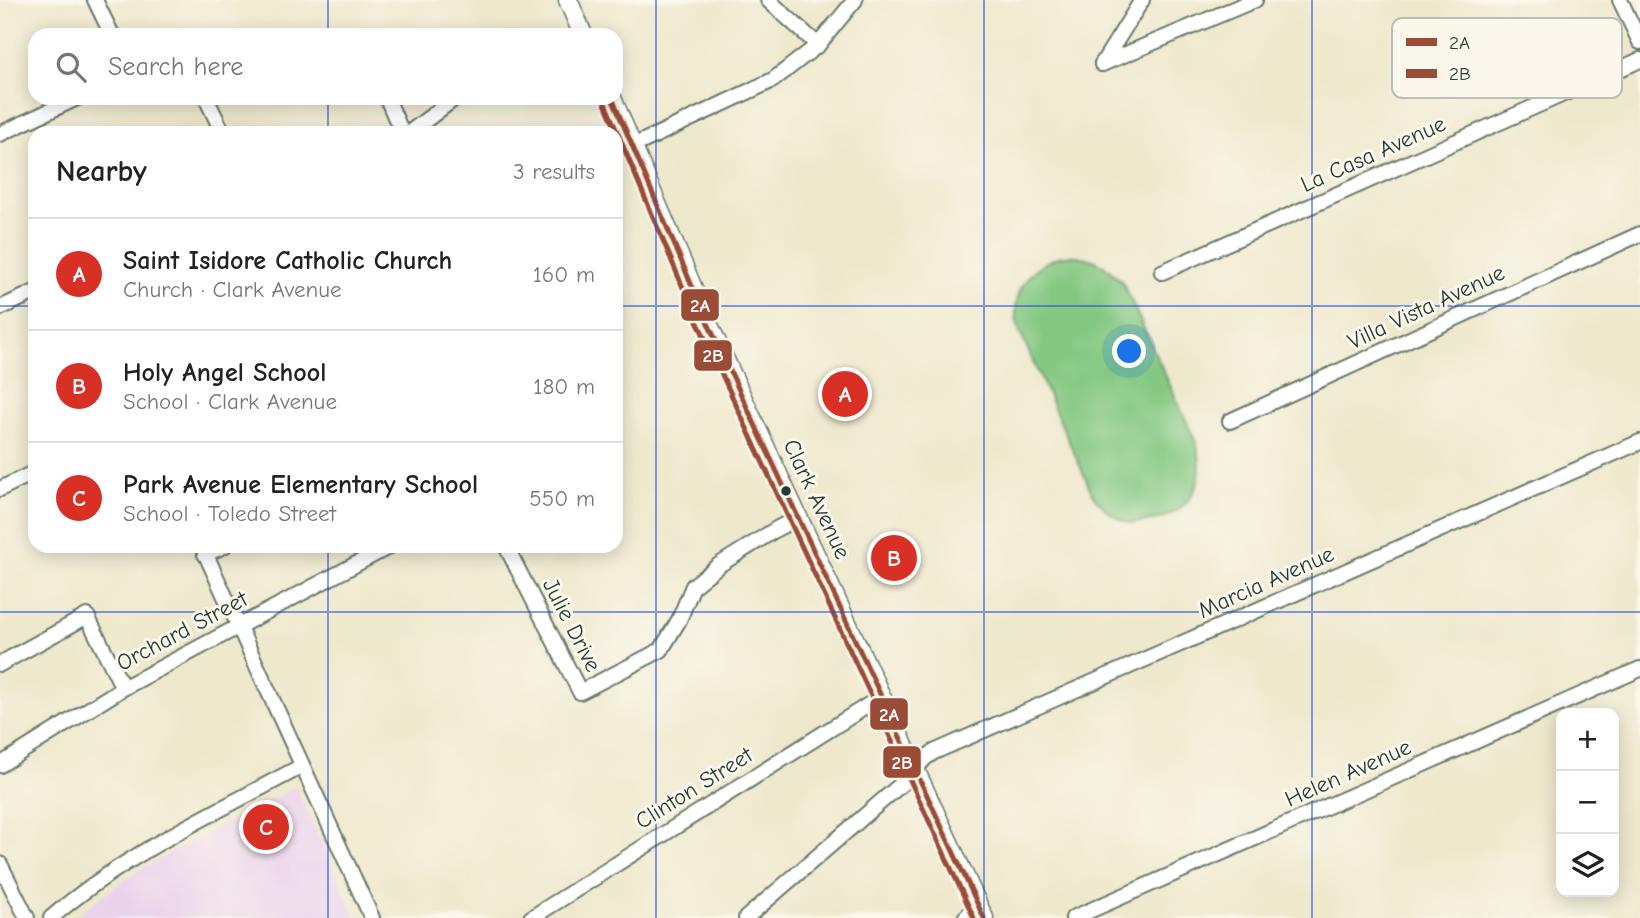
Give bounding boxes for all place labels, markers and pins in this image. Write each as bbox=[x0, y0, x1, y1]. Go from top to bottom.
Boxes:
pin: A bbox=[822, 368, 868, 420]
unlabelled marker bbox=[779, 484, 793, 498]
pin: B bbox=[871, 532, 917, 584]
pin: C bbox=[243, 801, 289, 853]

